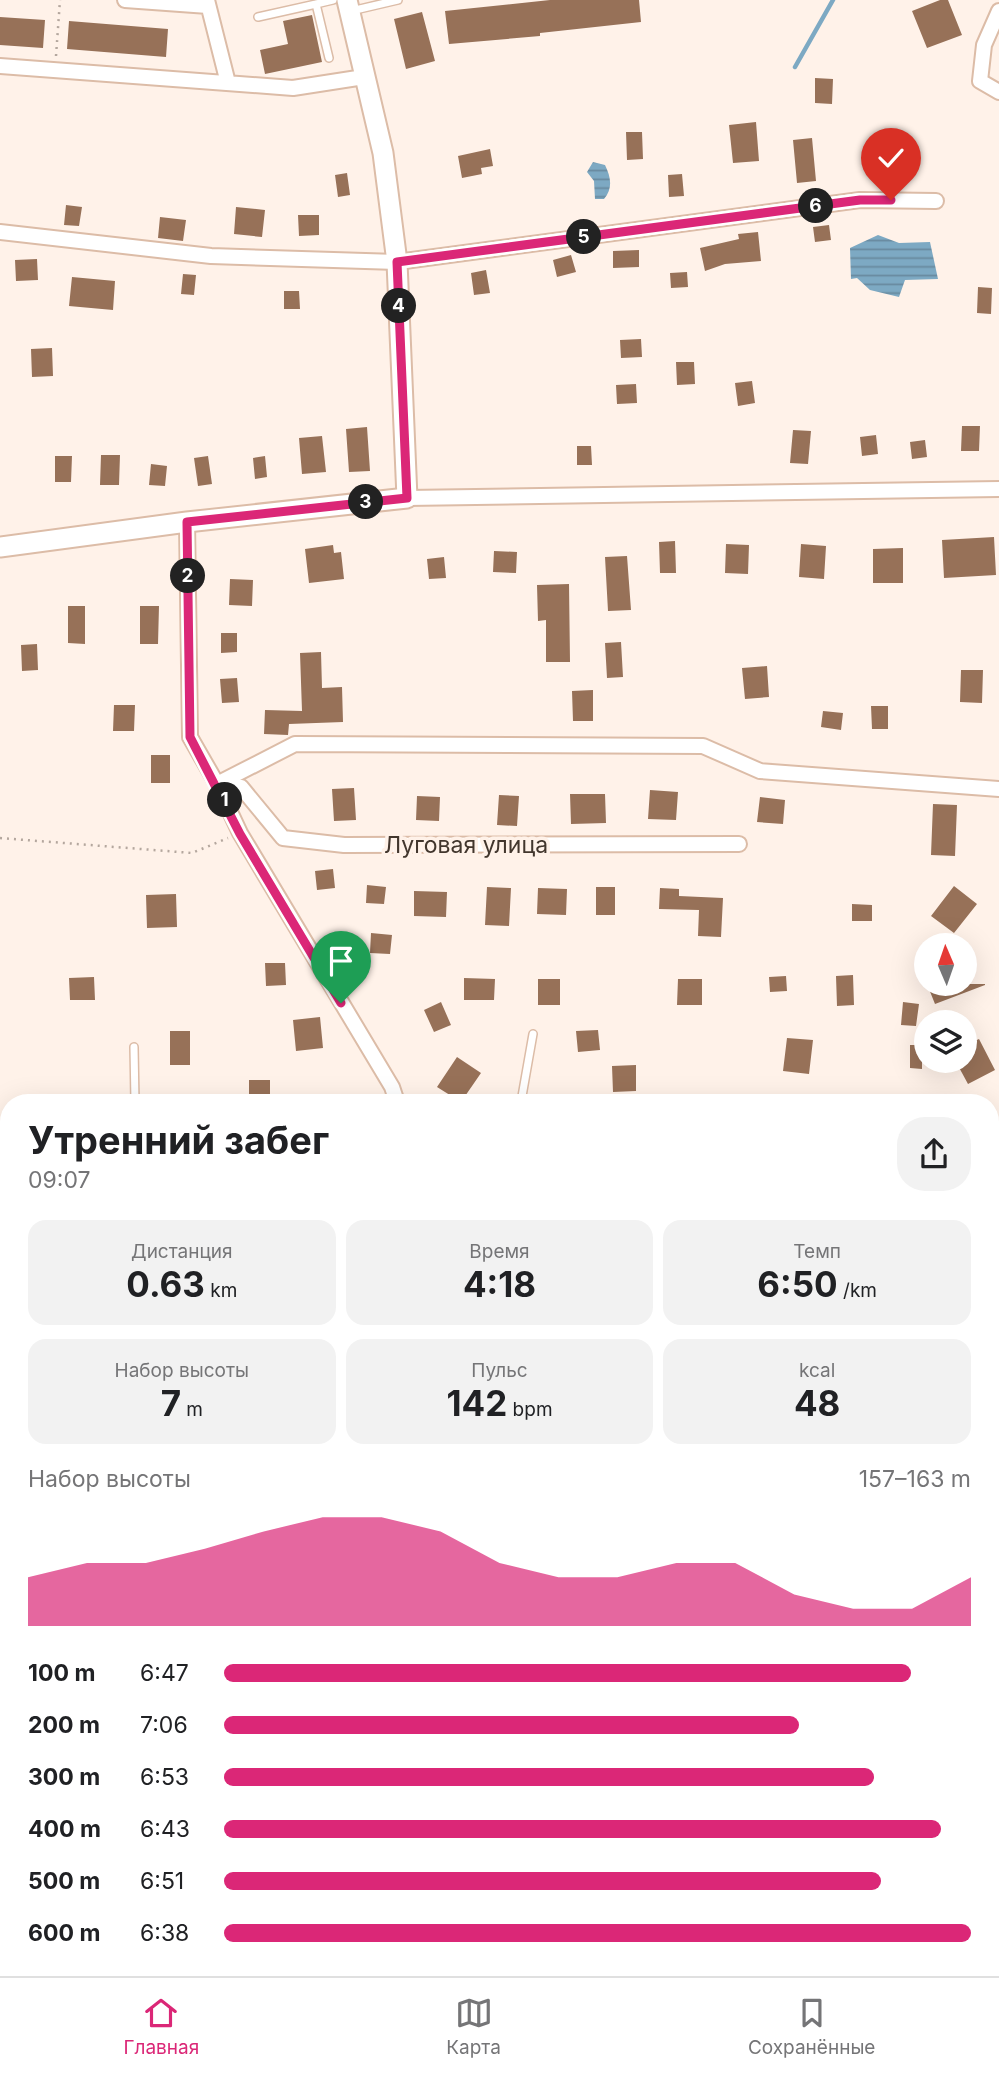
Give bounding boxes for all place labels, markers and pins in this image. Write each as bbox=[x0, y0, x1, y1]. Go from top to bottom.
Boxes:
pin bbox=[861, 128, 921, 200]
pin: 6 bbox=[798, 188, 834, 224]
pin: 5 bbox=[566, 219, 602, 254]
pin: 4 bbox=[382, 288, 416, 324]
pin: 3 bbox=[348, 484, 384, 520]
pin: 2 bbox=[170, 558, 206, 594]
pin: 1 bbox=[208, 782, 243, 818]
pin bbox=[311, 931, 371, 1003]

